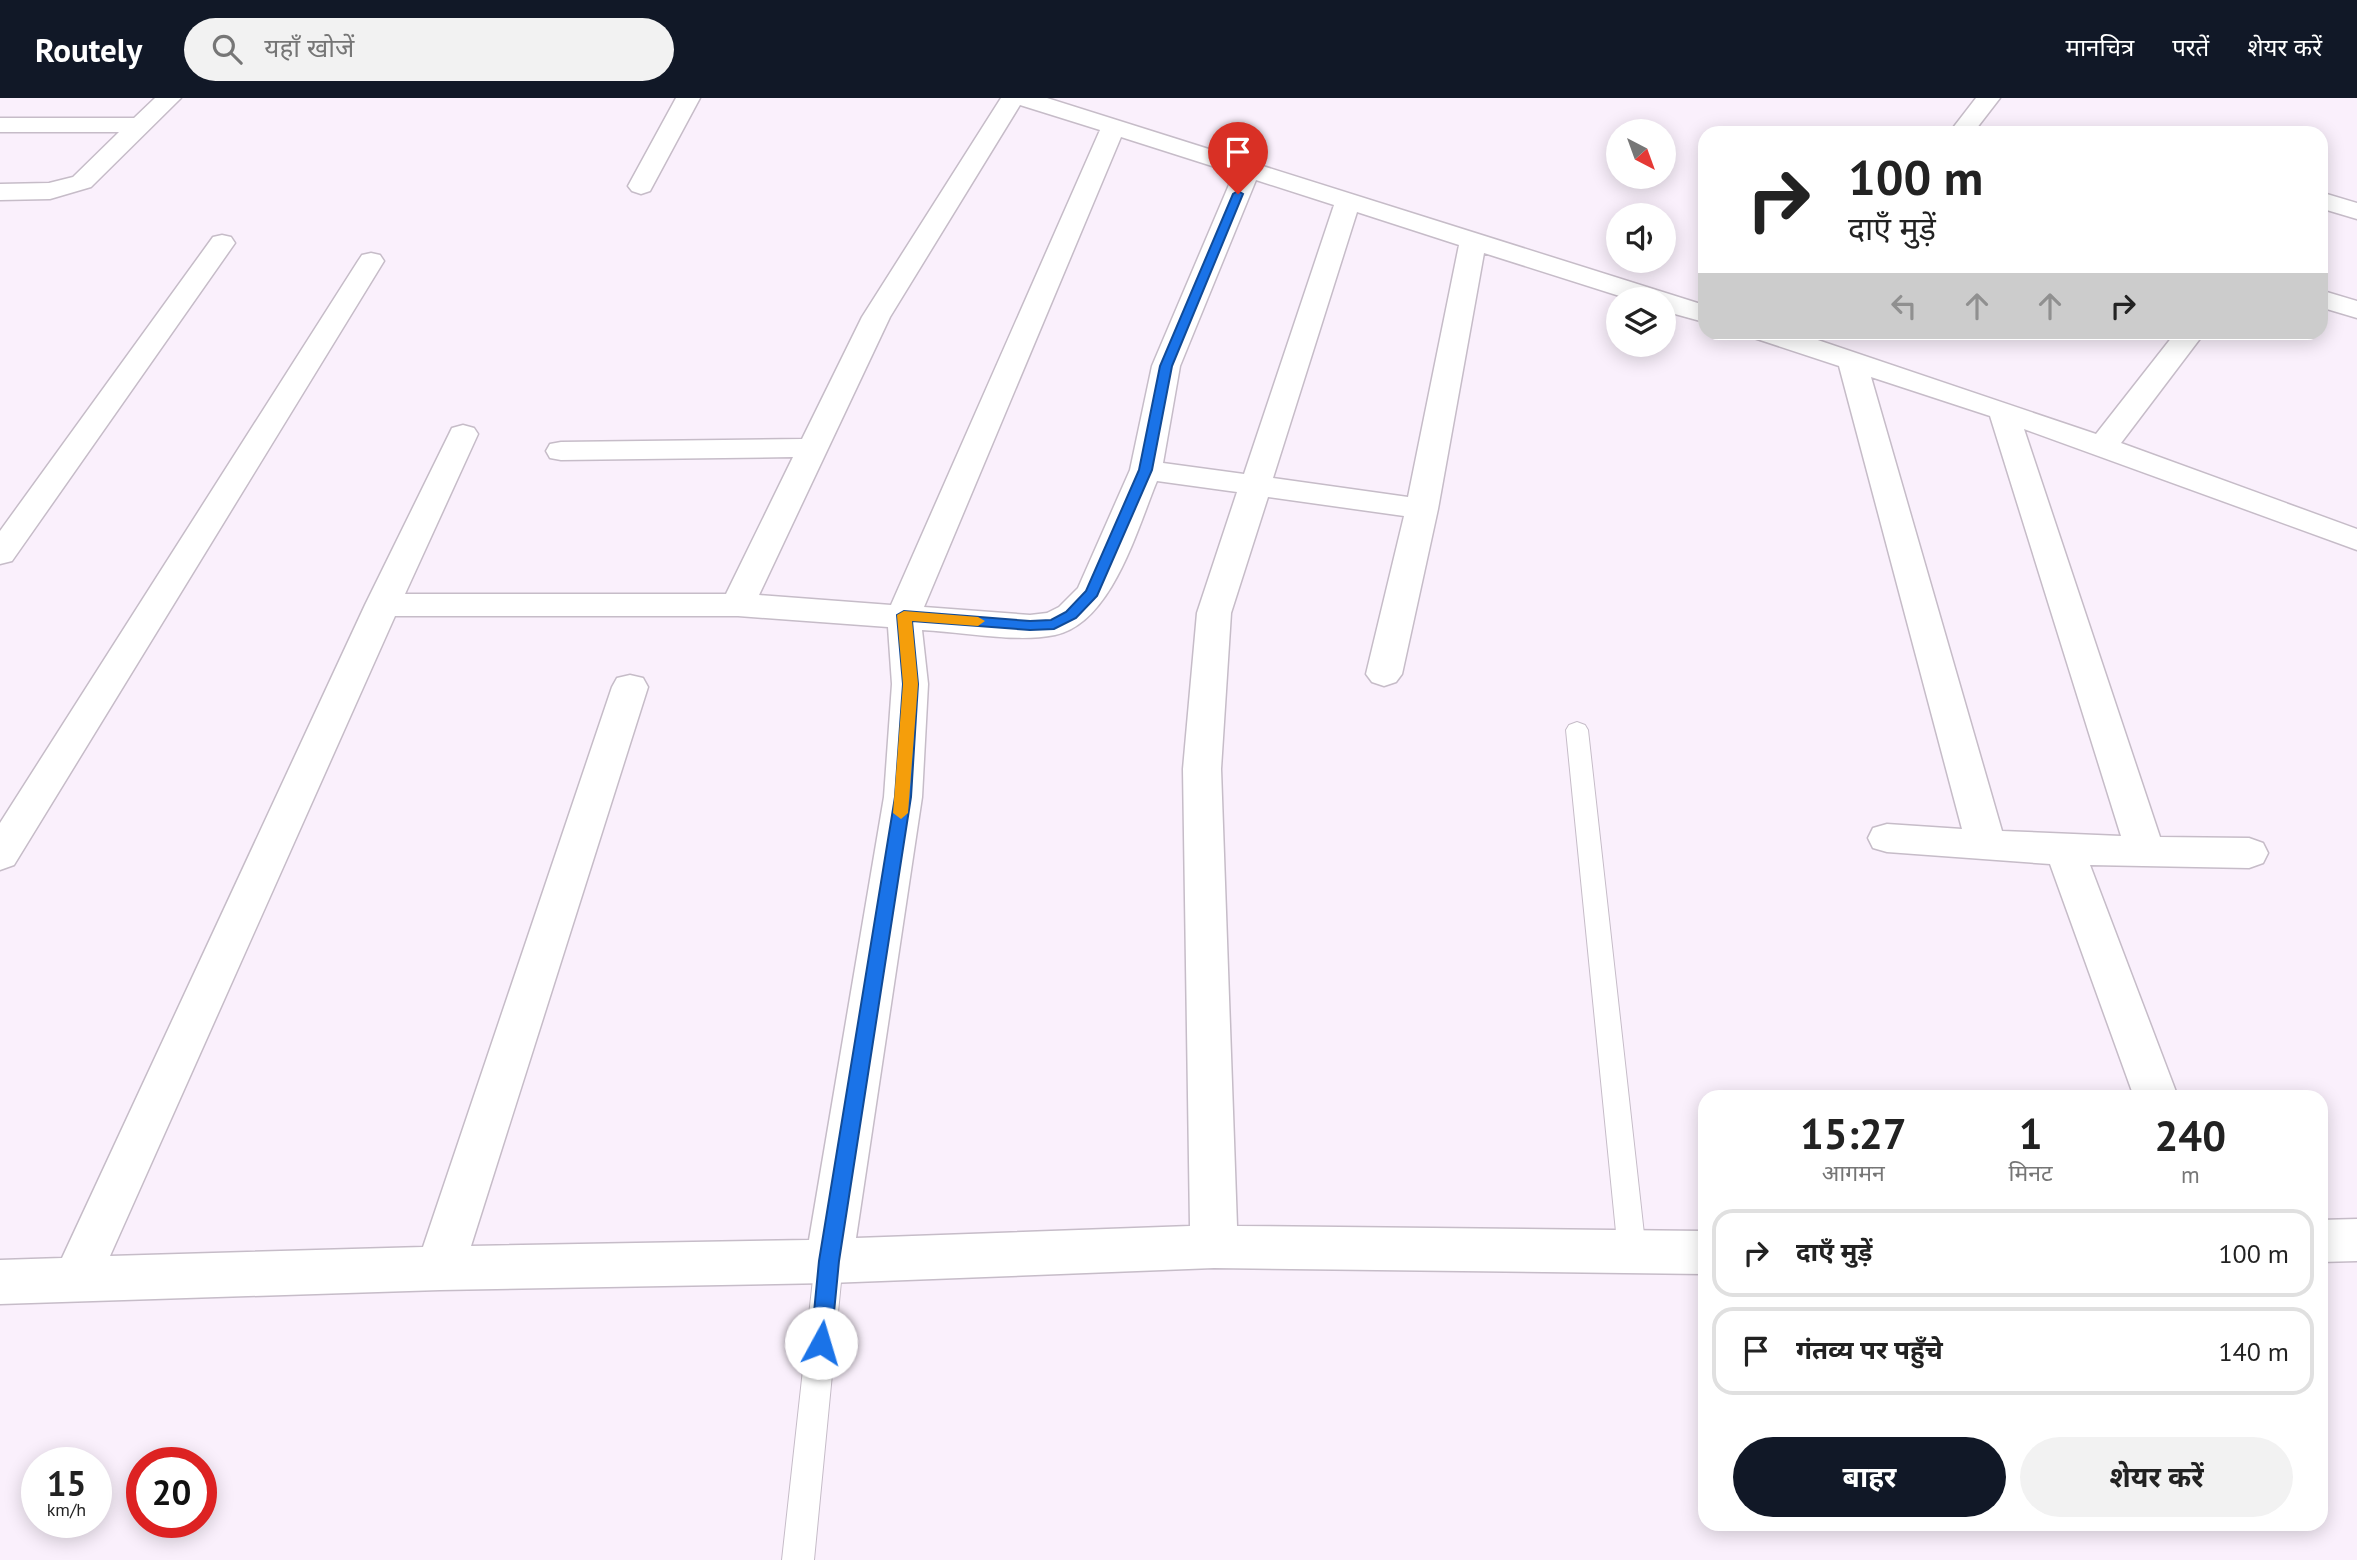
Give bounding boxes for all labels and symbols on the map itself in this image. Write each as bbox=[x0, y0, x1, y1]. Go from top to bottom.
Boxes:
north arrow bbox=[1606, 119, 1676, 189]
pin bbox=[1208, 122, 1268, 194]
position arrow bbox=[784, 1306, 858, 1380]
speed limit sign: 20 bbox=[126, 1447, 217, 1538]

